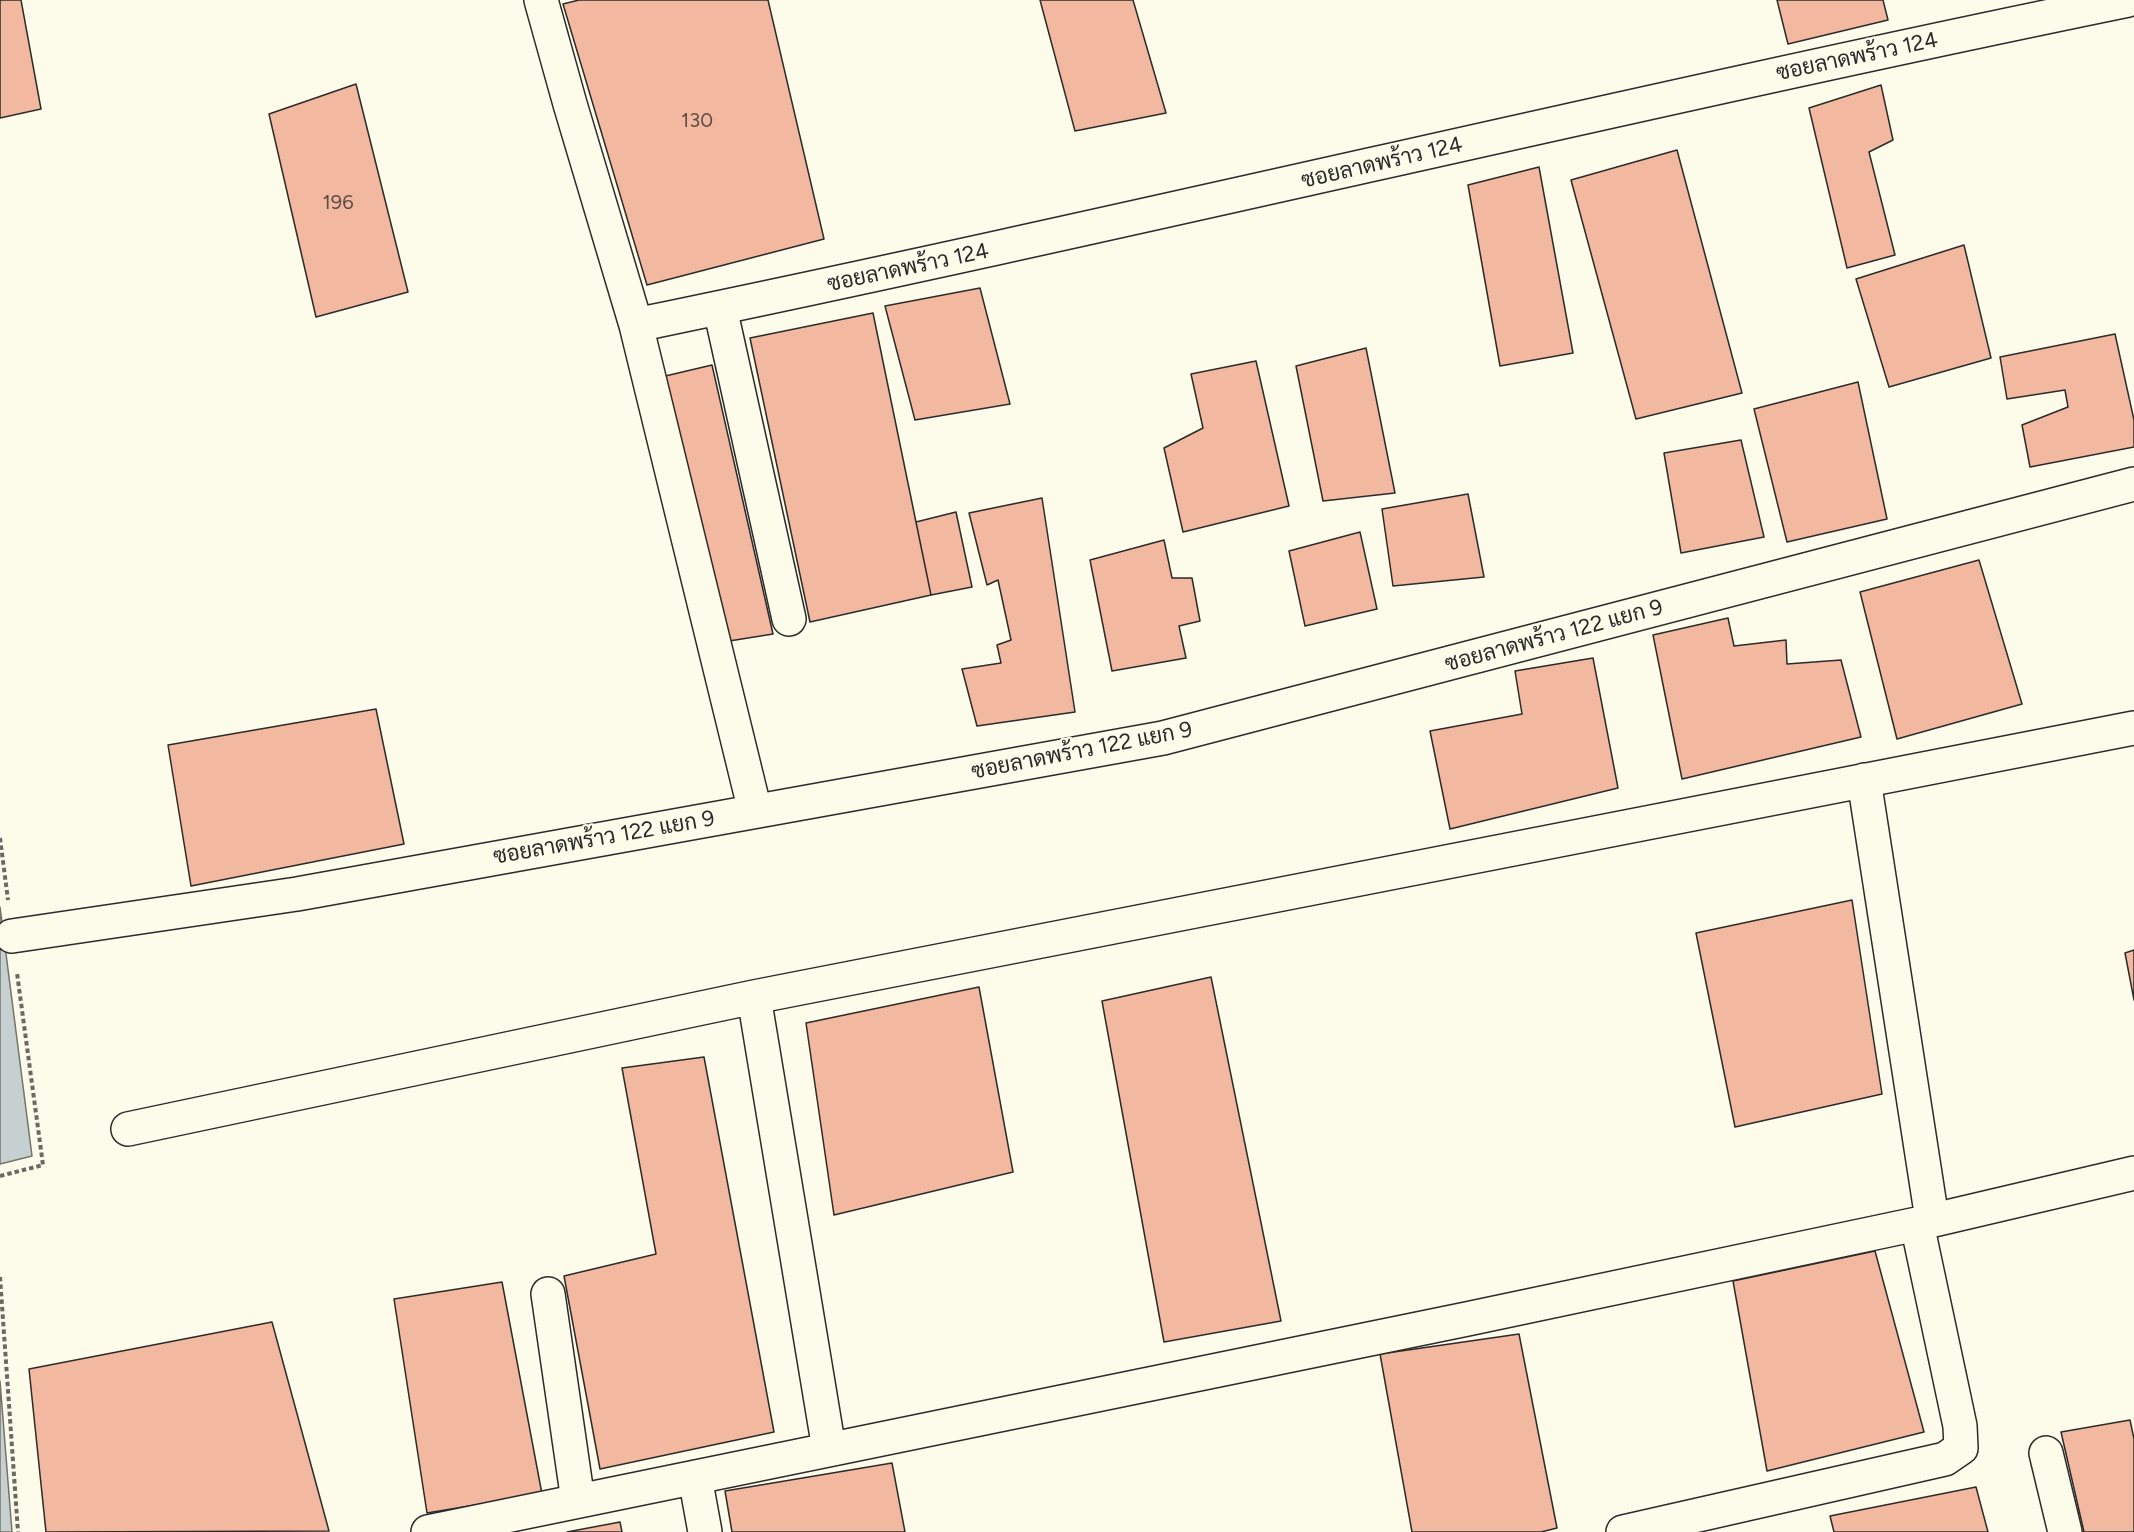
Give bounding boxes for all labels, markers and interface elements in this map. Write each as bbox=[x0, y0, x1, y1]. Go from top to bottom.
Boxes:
street label: ซอยลาดพร้าว 124 bbox=[1774, 27, 1940, 87]
house number: 130 bbox=[681, 109, 713, 133]
street label: ซอยลาดพร้าว 124 bbox=[1299, 132, 1465, 194]
house number: 196 bbox=[323, 191, 353, 215]
street label: ซอยลาดพร้าว 124 bbox=[825, 238, 991, 298]
street label: ซอยลาดพร้าว 122 แยก 9 bbox=[1442, 594, 1666, 678]
street label: ซอยลาดพร้าว 122 แยก 9 bbox=[969, 717, 1195, 785]
street label: ซอยลาดพร้าว 122 แยก 9 bbox=[491, 806, 717, 870]

